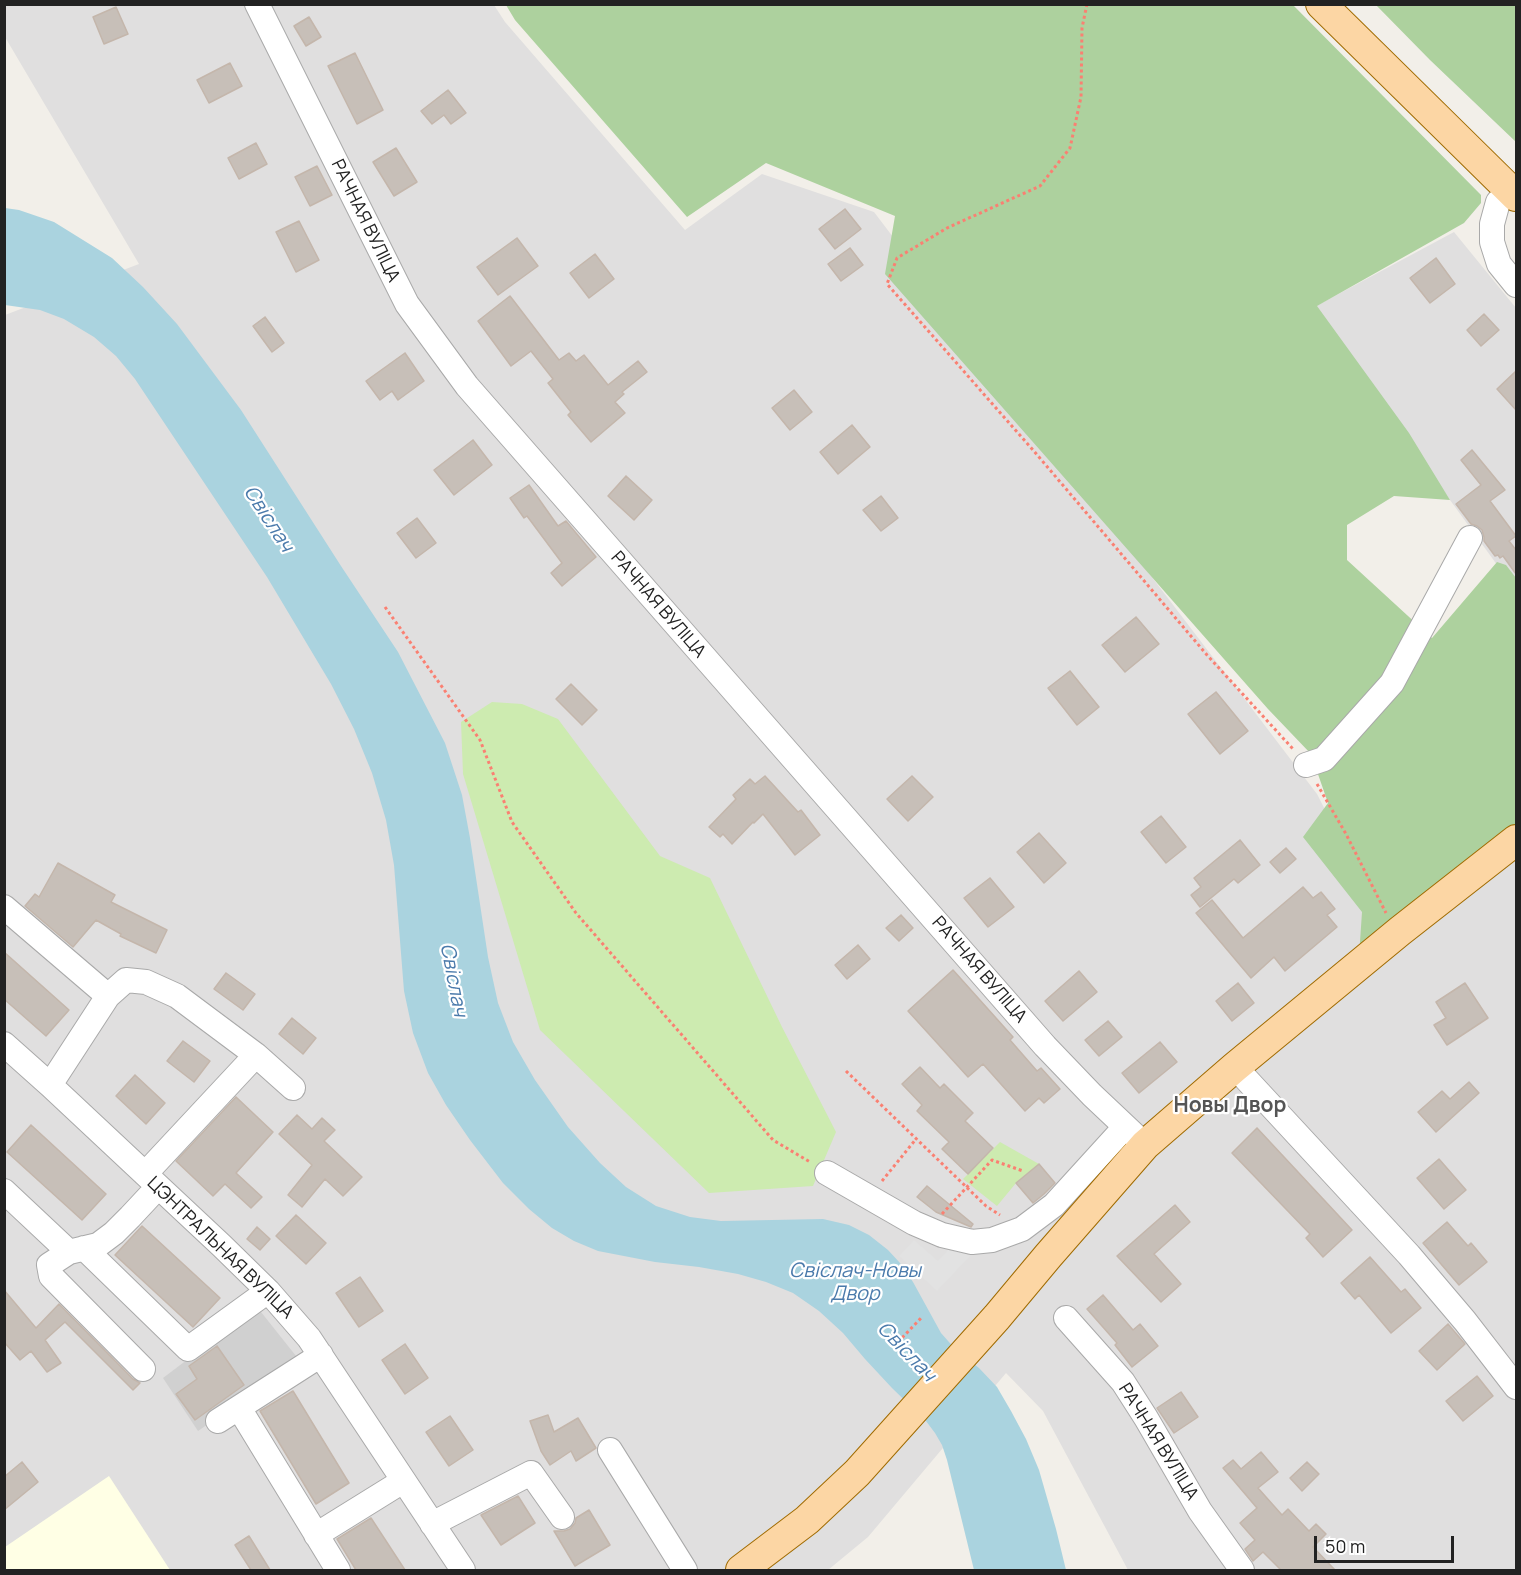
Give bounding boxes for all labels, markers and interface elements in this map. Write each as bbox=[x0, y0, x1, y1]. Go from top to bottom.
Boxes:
street label: РАЧНАЯ ВУЛІЦА bbox=[326, 156, 404, 286]
water label: Свіслач bbox=[238, 481, 298, 557]
street label: РАЧНАЯ ВУЛІЦА bbox=[606, 547, 710, 663]
street label: РАЧНАЯ ВУЛІЦА bbox=[927, 912, 1031, 1028]
water label: Свіслач bbox=[434, 941, 472, 1019]
district label: Новы Двор bbox=[1173, 1093, 1287, 1119]
street label: ЦЭНТРАЛЬНАЯ ВУЛІЦА bbox=[142, 1172, 298, 1324]
water label: Свіслач-Новы Двор bbox=[789, 1259, 921, 1306]
water label: Свіслач bbox=[872, 1317, 940, 1387]
street label: РАЧНАЯ ВУЛІЦА bbox=[1113, 1380, 1203, 1504]
scale bar bbox=[1317, 1524, 1456, 1562]
text: 50 m bbox=[1325, 1534, 1365, 1558]

